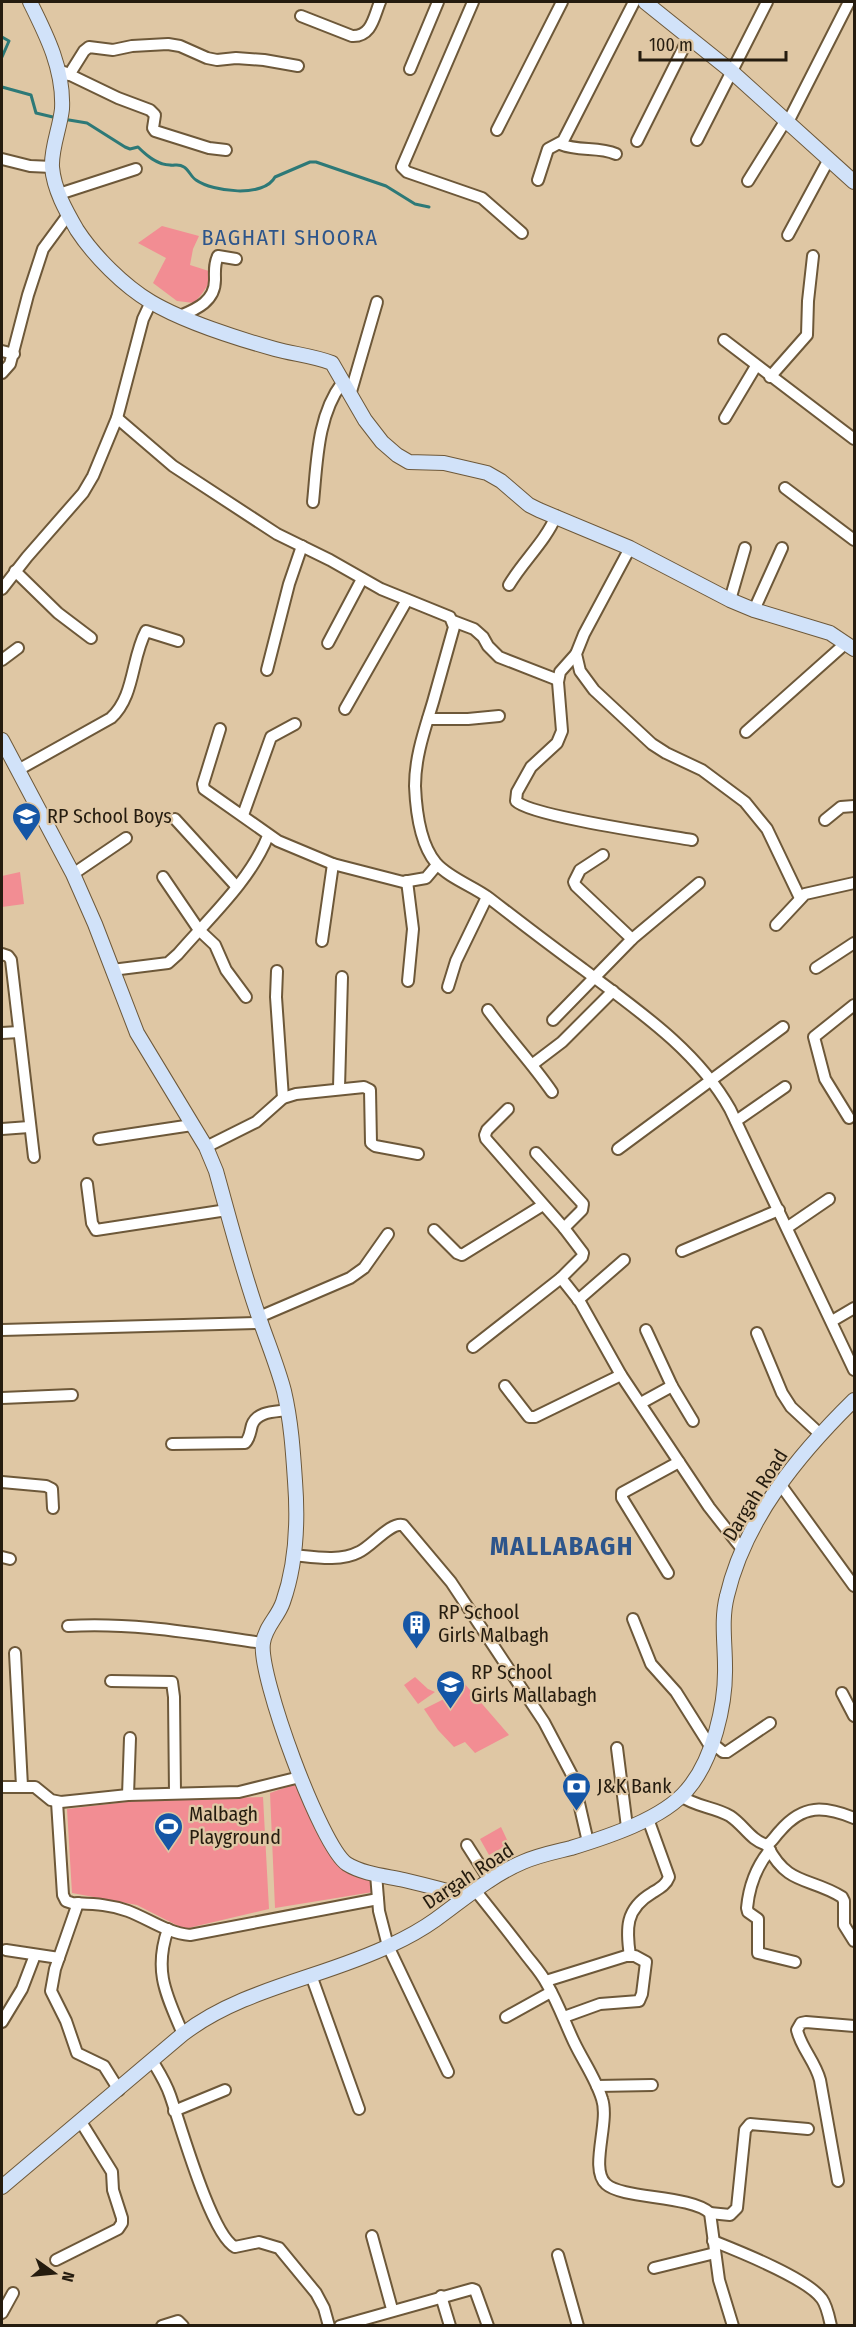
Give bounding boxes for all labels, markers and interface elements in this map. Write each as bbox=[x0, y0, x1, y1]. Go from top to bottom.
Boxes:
scale bar bbox=[640, 24, 786, 62]
text: 100 m bbox=[649, 34, 693, 56]
district label: BAGHATI SHOORA bbox=[201, 224, 379, 251]
school or university icon: RP School Boys bbox=[10, 800, 42, 842]
place label: RP School Boys bbox=[47, 804, 172, 828]
street label: Dargah Road bbox=[717, 1445, 793, 1545]
district label: MALLABAGH bbox=[490, 1531, 634, 1562]
place label: RP School Girls Malbagh bbox=[438, 1600, 549, 1647]
building icon: RP School Girls Malbagh bbox=[401, 1608, 433, 1650]
place label: RP School Girls Mallabagh bbox=[471, 1660, 597, 1707]
school or university icon: RP School Girls Mallabagh bbox=[434, 1668, 466, 1710]
bank icon: J&K Bank bbox=[560, 1770, 592, 1812]
place label: J&K Bank bbox=[597, 1774, 672, 1798]
place label: Malbagh Playground bbox=[189, 1802, 281, 1849]
sports icon: Malbagh Playground bbox=[152, 1810, 184, 1852]
street label: Dargah Road bbox=[418, 1838, 518, 1914]
north arrow bbox=[24, 2243, 84, 2303]
text: N bbox=[58, 2270, 78, 2284]

